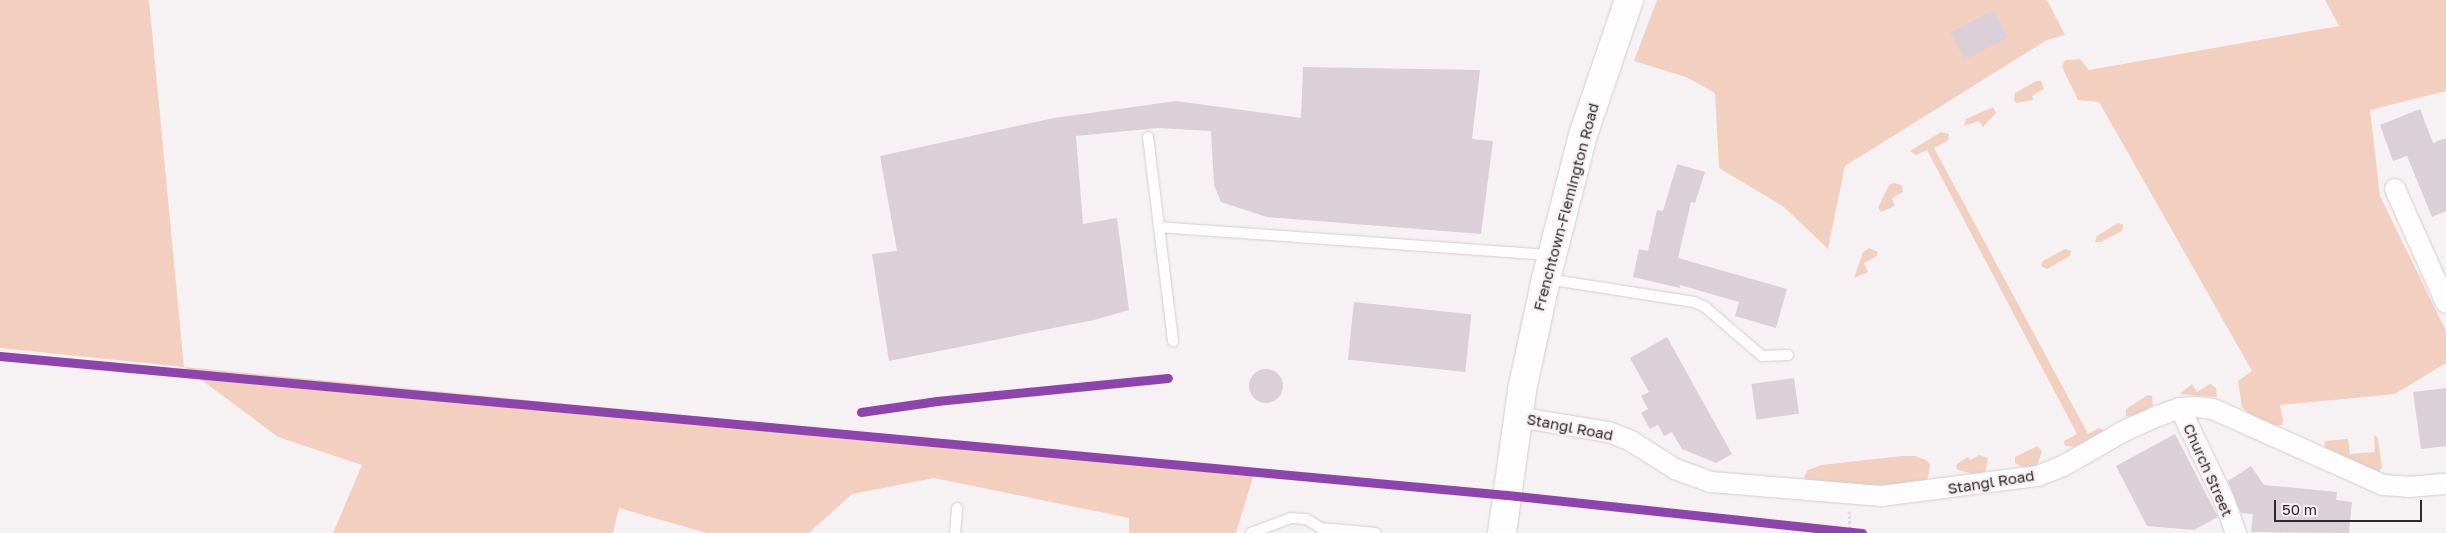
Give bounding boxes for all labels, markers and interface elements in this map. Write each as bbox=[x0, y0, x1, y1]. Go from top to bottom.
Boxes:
street label: Frenchtown-Flemington Road bbox=[1530, 101, 1602, 313]
street label: Stangl Road bbox=[1525, 410, 1615, 444]
street label: Church Street bbox=[2179, 421, 2237, 519]
street label: Stangl Road bbox=[1946, 466, 2036, 498]
scale bar bbox=[2276, 490, 2424, 522]
text: 50 m bbox=[2282, 500, 2317, 518]

